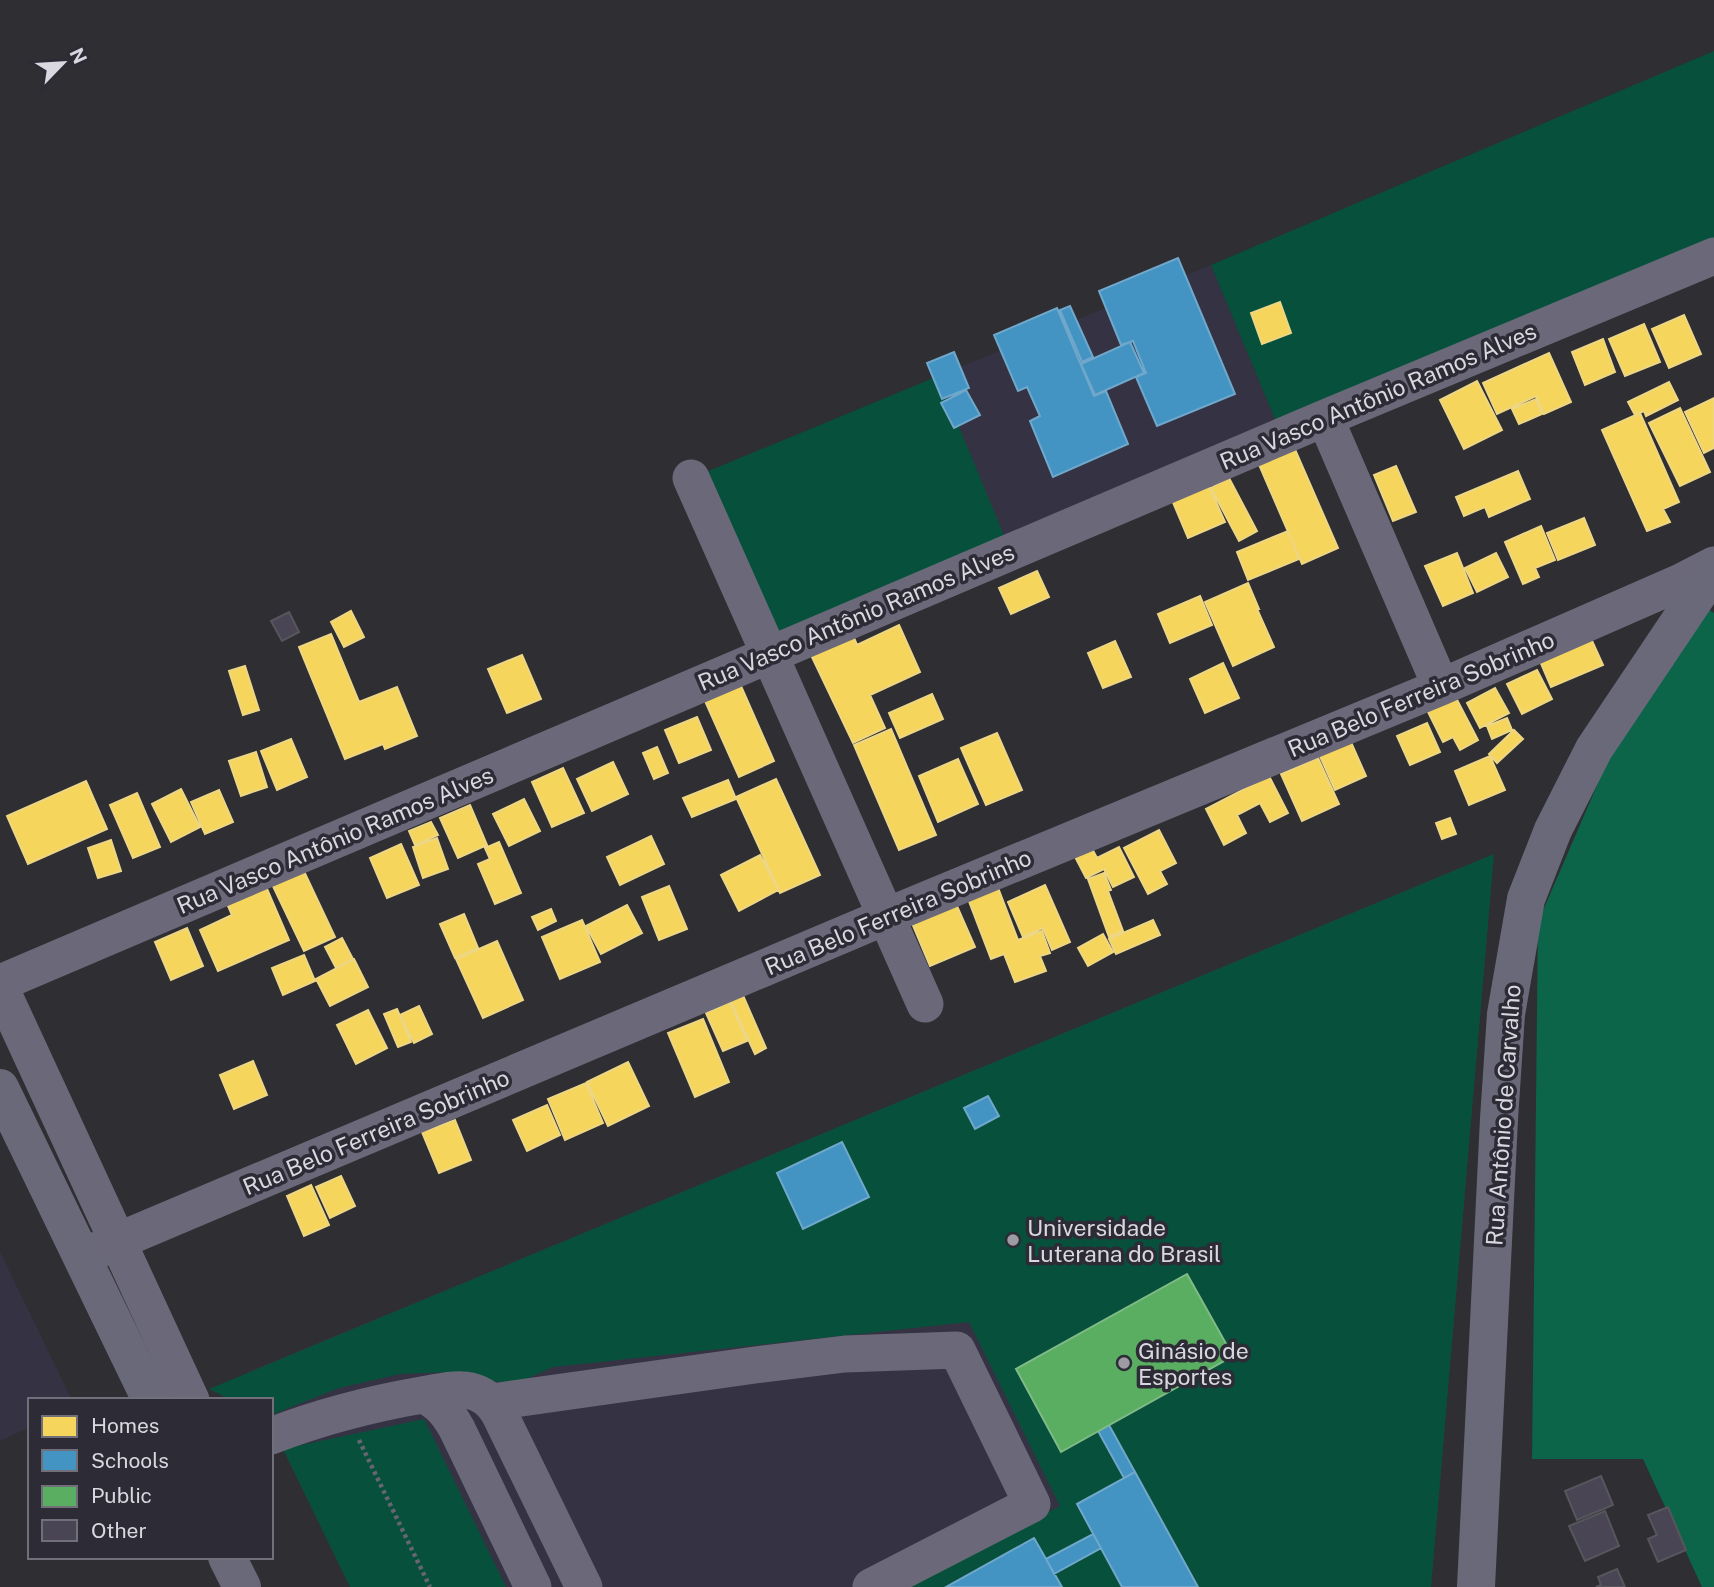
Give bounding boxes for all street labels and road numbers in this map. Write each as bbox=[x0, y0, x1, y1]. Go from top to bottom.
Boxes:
street label: Rua Vasco Antônio Ramos Alves bbox=[1216, 317, 1540, 475]
street label: Rua Vasco Antônio Ramos Alves bbox=[694, 538, 1018, 696]
street label: Rua Belo Ferreira Sobrinho bbox=[1284, 626, 1558, 762]
street label: Rua Vasco Antônio Ramos Alves bbox=[173, 761, 497, 919]
street label: Rua Belo Ferreira Sobrinho bbox=[761, 844, 1035, 980]
street label: Rua Antônio de Carvalho bbox=[1480, 983, 1526, 1247]
street label: Rua Belo Ferreira Sobrinho bbox=[239, 1064, 513, 1200]

